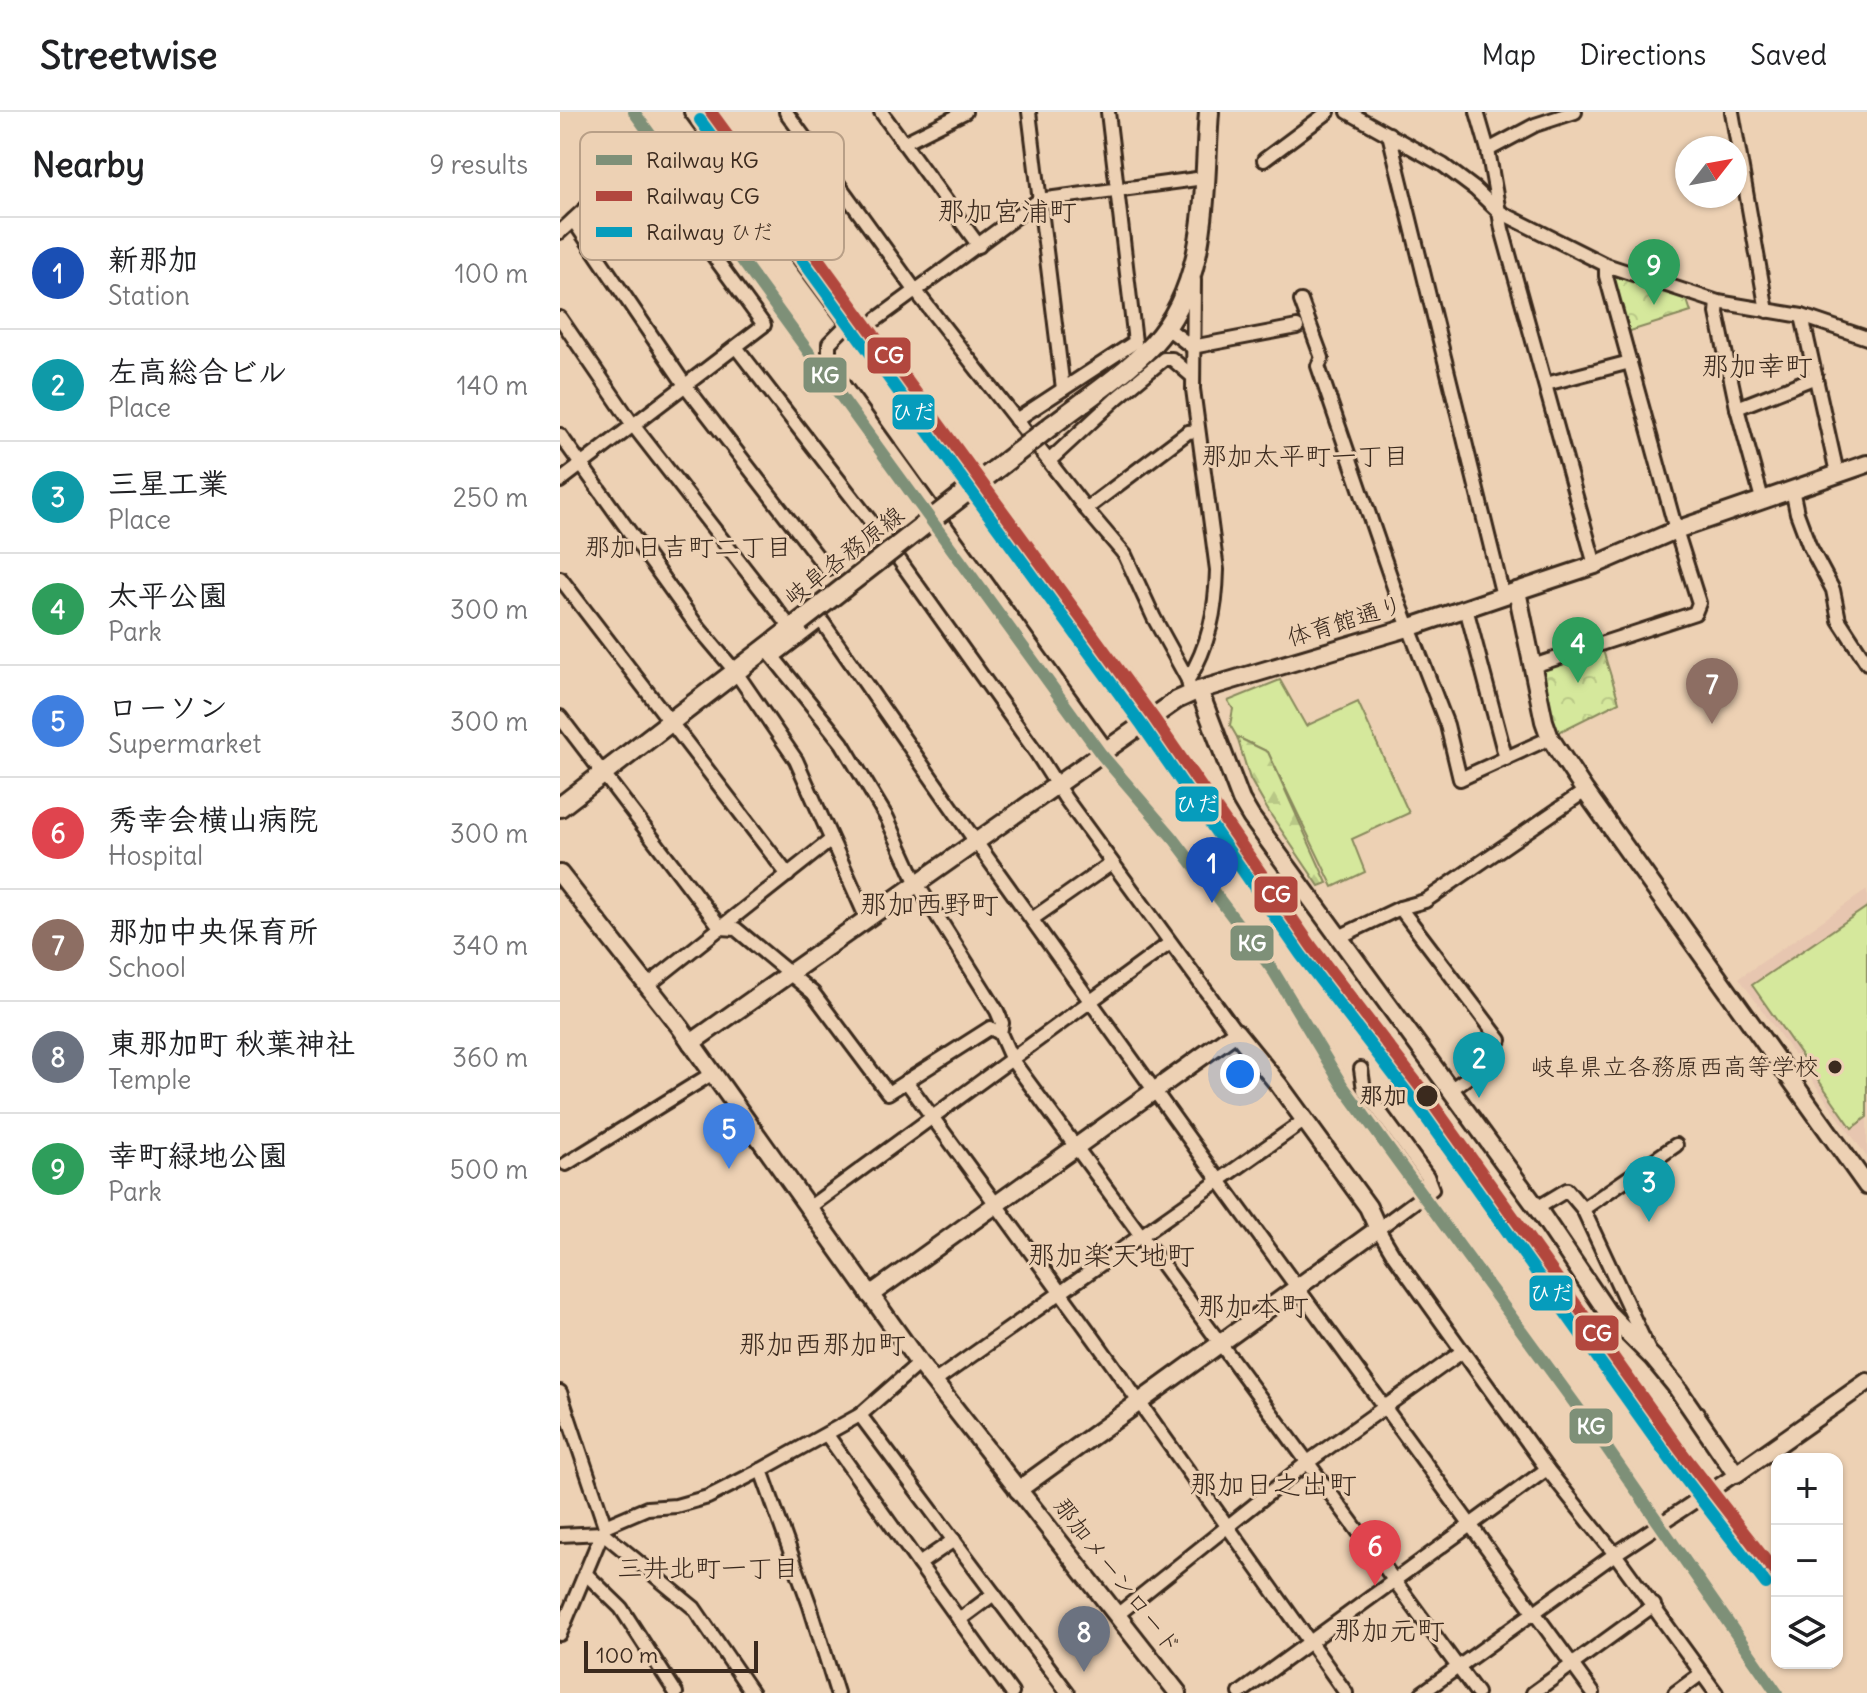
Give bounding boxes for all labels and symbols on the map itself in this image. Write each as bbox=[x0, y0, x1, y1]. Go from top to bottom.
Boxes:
legend bbox=[580, 132, 844, 260]
north arrow bbox=[1675, 136, 1747, 208]
text: Railway KG bbox=[646, 146, 759, 174]
text: Railway CG bbox=[646, 182, 760, 210]
district label: 那加宮浦町 bbox=[937, 193, 1077, 229]
text: Railway ひだ bbox=[646, 218, 774, 246]
pin: 9 bbox=[1628, 239, 1680, 305]
line badge: CG bbox=[866, 336, 912, 375]
text: CG bbox=[874, 341, 904, 369]
district label: 那加幸町 bbox=[1701, 348, 1813, 384]
line badge: KG bbox=[802, 356, 848, 394]
text: KG bbox=[811, 361, 840, 389]
line badge: ひだ bbox=[891, 393, 936, 431]
text: ひだ bbox=[891, 398, 935, 426]
district label: 那加太平町一丁目 bbox=[1201, 439, 1409, 472]
street label: 岐阜各務原線 bbox=[777, 499, 909, 611]
district label: 那加日吉町二丁目 bbox=[584, 530, 792, 563]
street label: 体育館通り bbox=[1283, 588, 1406, 652]
pin: 4 bbox=[1552, 617, 1604, 683]
pin: 7 bbox=[1686, 658, 1738, 724]
line badge: ひだ bbox=[1174, 785, 1220, 823]
text: ひだ bbox=[1175, 790, 1219, 818]
pin: 1 bbox=[1186, 837, 1238, 903]
line badge: CG bbox=[1253, 875, 1299, 914]
text: CG bbox=[1261, 880, 1291, 908]
district label: 那加西野町 bbox=[859, 886, 999, 922]
line badge: KG bbox=[1229, 924, 1275, 962]
text: KG bbox=[1238, 929, 1267, 957]
pin: 2 bbox=[1453, 1032, 1505, 1098]
place label: 岐阜県立各務原西高等学校 bbox=[1531, 1051, 1819, 1081]
your location bbox=[1220, 1054, 1260, 1094]
marker: 岐阜県立各務原西高等学校 bbox=[1826, 1058, 1844, 1076]
place label: 那加 bbox=[1359, 1080, 1407, 1110]
marker: 那加 bbox=[1414, 1083, 1440, 1109]
pin: 5 bbox=[703, 1103, 755, 1169]
pin: 3 bbox=[1623, 1156, 1675, 1222]
district label: 那加楽天地町 bbox=[1027, 1237, 1195, 1273]
line badge: ひだ bbox=[1528, 1274, 1574, 1312]
text: ひだ bbox=[1529, 1279, 1573, 1307]
district label: 那加本町 bbox=[1197, 1288, 1309, 1324]
line badge: CG bbox=[1574, 1314, 1620, 1352]
text: CG bbox=[1582, 1319, 1612, 1347]
district label: 那加西那加町 bbox=[738, 1326, 906, 1362]
line badge: KG bbox=[1568, 1407, 1614, 1445]
text: KG bbox=[1577, 1412, 1606, 1440]
district label: 那加日之出町 bbox=[1189, 1466, 1357, 1502]
street label: 那加メーンロード bbox=[1047, 1491, 1188, 1660]
pin: 6 bbox=[1349, 1520, 1401, 1586]
district label: 三井北町一丁目 bbox=[617, 1551, 799, 1584]
pin: 8 bbox=[1058, 1606, 1110, 1672]
district label: 那加元町 bbox=[1333, 1612, 1445, 1648]
scale bar bbox=[584, 1637, 758, 1673]

